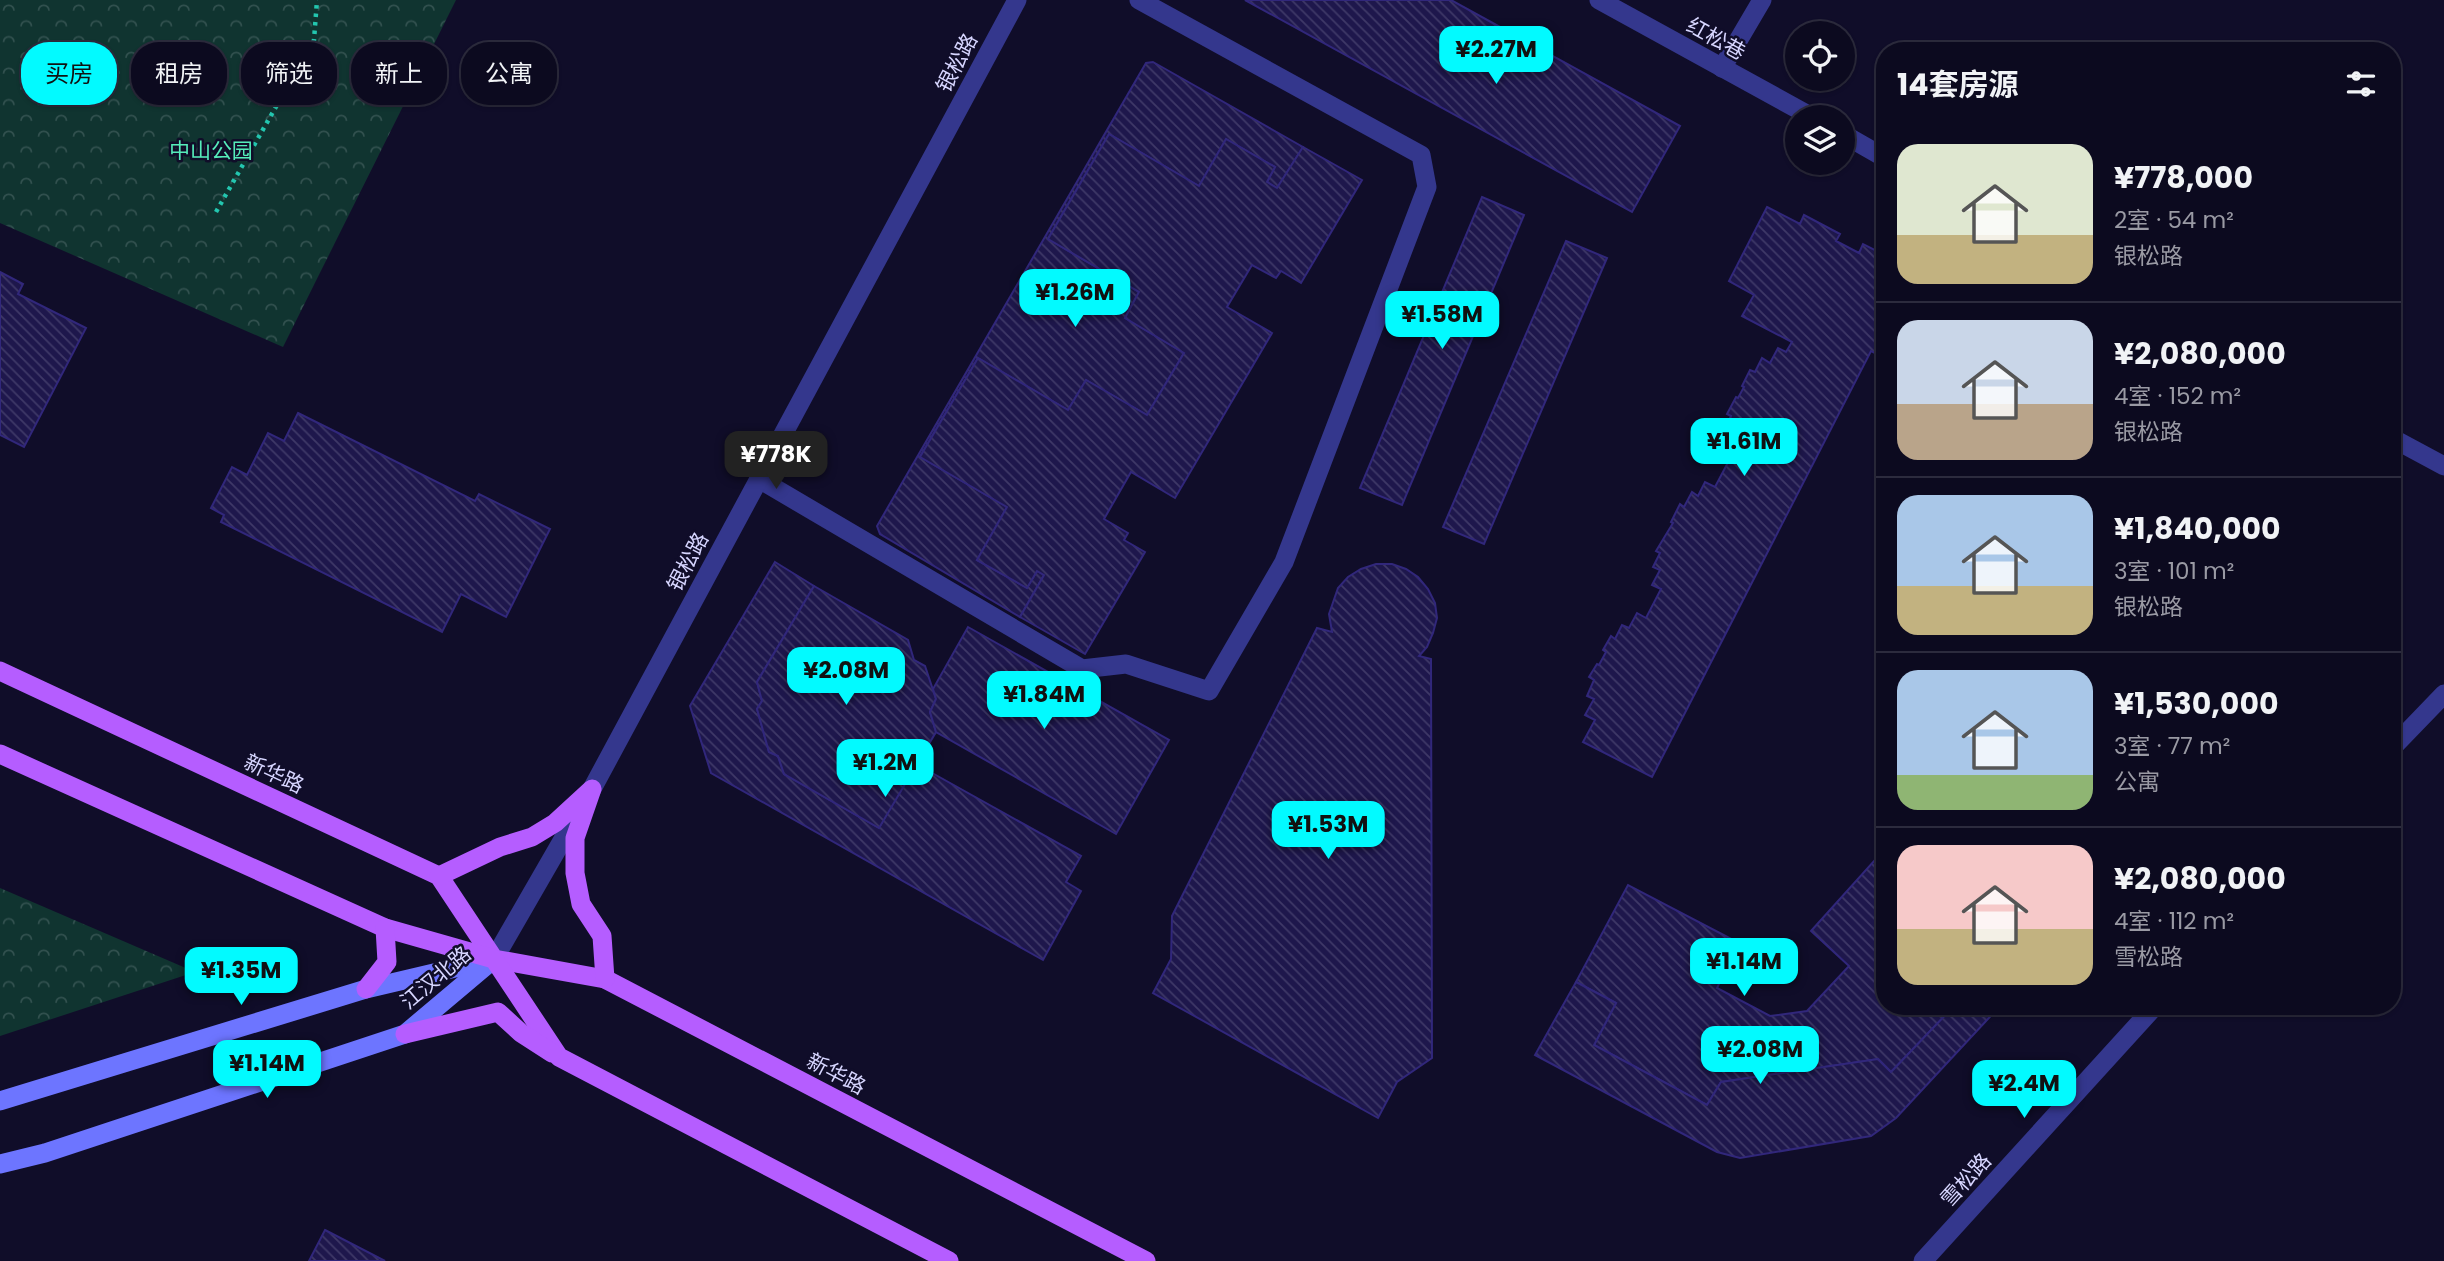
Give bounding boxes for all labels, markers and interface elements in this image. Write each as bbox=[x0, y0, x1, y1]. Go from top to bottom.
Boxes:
street label: 红松巷 bbox=[1682, 11, 1751, 67]
map controls bbox=[1785, 21, 1855, 175]
button: locate bbox=[1785, 21, 1855, 91]
pin: ¥2.27M bbox=[1439, 27, 1553, 86]
street label: 银松路 bbox=[929, 28, 984, 97]
text: ¥2.27M bbox=[1455, 33, 1537, 65]
chip: 买房 bbox=[21, 42, 117, 105]
chip: 租房 bbox=[131, 42, 227, 105]
chip: 筛选 bbox=[241, 42, 337, 105]
chip: 新上 bbox=[351, 42, 447, 105]
chip: 公寓 bbox=[461, 42, 557, 105]
text: 14套房源 bbox=[1897, 63, 2019, 106]
icon: filters bbox=[2342, 65, 2380, 103]
button: layers bbox=[1785, 105, 1855, 175]
park label: 中山公园 bbox=[169, 136, 253, 165]
text: ¥778,000 bbox=[2114, 156, 2253, 199]
icon: home bbox=[1953, 172, 2037, 256]
text: 2室 · 54 m² bbox=[2114, 204, 2234, 236]
text: 银松路 bbox=[2114, 240, 2183, 272]
pin: ¥1.26M bbox=[1018, 270, 1132, 329]
text: ¥1.26M bbox=[1035, 276, 1115, 308]
pin: ¥1.58M bbox=[1385, 292, 1499, 351]
text: ¥1.58M bbox=[1401, 298, 1483, 330]
text: ¥2,080,000 bbox=[2114, 332, 2286, 375]
icon: home bbox=[1953, 348, 2037, 432]
text: 4室 · 152 m² bbox=[2114, 380, 2241, 412]
text: 银松路 bbox=[2114, 416, 2183, 448]
pin: ¥1.61M bbox=[1687, 419, 1801, 478]
text: ¥1.61M bbox=[1707, 425, 1781, 457]
pin: ¥778K bbox=[727, 432, 825, 491]
text: ¥778K bbox=[741, 438, 811, 470]
text: ¥1,840,000 bbox=[2114, 507, 2281, 550]
icon: home bbox=[1953, 523, 2037, 607]
street label: 银松路 bbox=[660, 527, 715, 596]
text: 3室 · 101 m² bbox=[2114, 555, 2234, 587]
text: 银松路 bbox=[2114, 591, 2183, 623]
pin: ¥2.08M bbox=[789, 648, 903, 707]
text: ¥2.08M bbox=[803, 654, 889, 686]
pin: ¥1.84M bbox=[987, 672, 1101, 731]
text: ¥1.84M bbox=[1003, 678, 1085, 710]
text: ¥1,530,000 bbox=[2114, 682, 2279, 725]
icon: home bbox=[1953, 698, 2037, 782]
text: 3室 · 77 m² bbox=[2114, 730, 2230, 762]
pin: ¥1.2M bbox=[836, 740, 934, 799]
text: ¥1.2M bbox=[853, 746, 917, 778]
street label: 新华路 bbox=[240, 747, 309, 800]
text: 公寓 bbox=[2114, 766, 2160, 798]
pin: ¥1.53M bbox=[1271, 802, 1385, 861]
text: ¥1.53M bbox=[1288, 808, 1368, 840]
text: ¥2,080,000 bbox=[2114, 857, 2286, 900]
icon: home bbox=[1953, 873, 2037, 957]
text: 4室 · 112 m² bbox=[2114, 905, 2234, 937]
pin: ¥1.14M bbox=[1687, 939, 1801, 998]
street label: 江汉北路 bbox=[394, 940, 477, 1016]
text: 雪松路 bbox=[2114, 941, 2183, 973]
text: ¥1.14M bbox=[1706, 945, 1782, 977]
pin: ¥1.35M bbox=[184, 948, 298, 1007]
text: ¥1.35M bbox=[201, 954, 281, 986]
pin: ¥2.08M bbox=[1703, 1026, 1817, 1086]
text: ¥2.08M bbox=[1717, 1033, 1803, 1065]
pin: ¥1.14M bbox=[210, 1040, 324, 1100]
street label: 新华路 bbox=[802, 1046, 871, 1101]
text: ¥1.14M bbox=[229, 1047, 305, 1079]
pin: ¥2.4M bbox=[1975, 1060, 2073, 1120]
text: ¥2.4M bbox=[1988, 1067, 2060, 1099]
street label: 雪松路 bbox=[1934, 1147, 1997, 1213]

